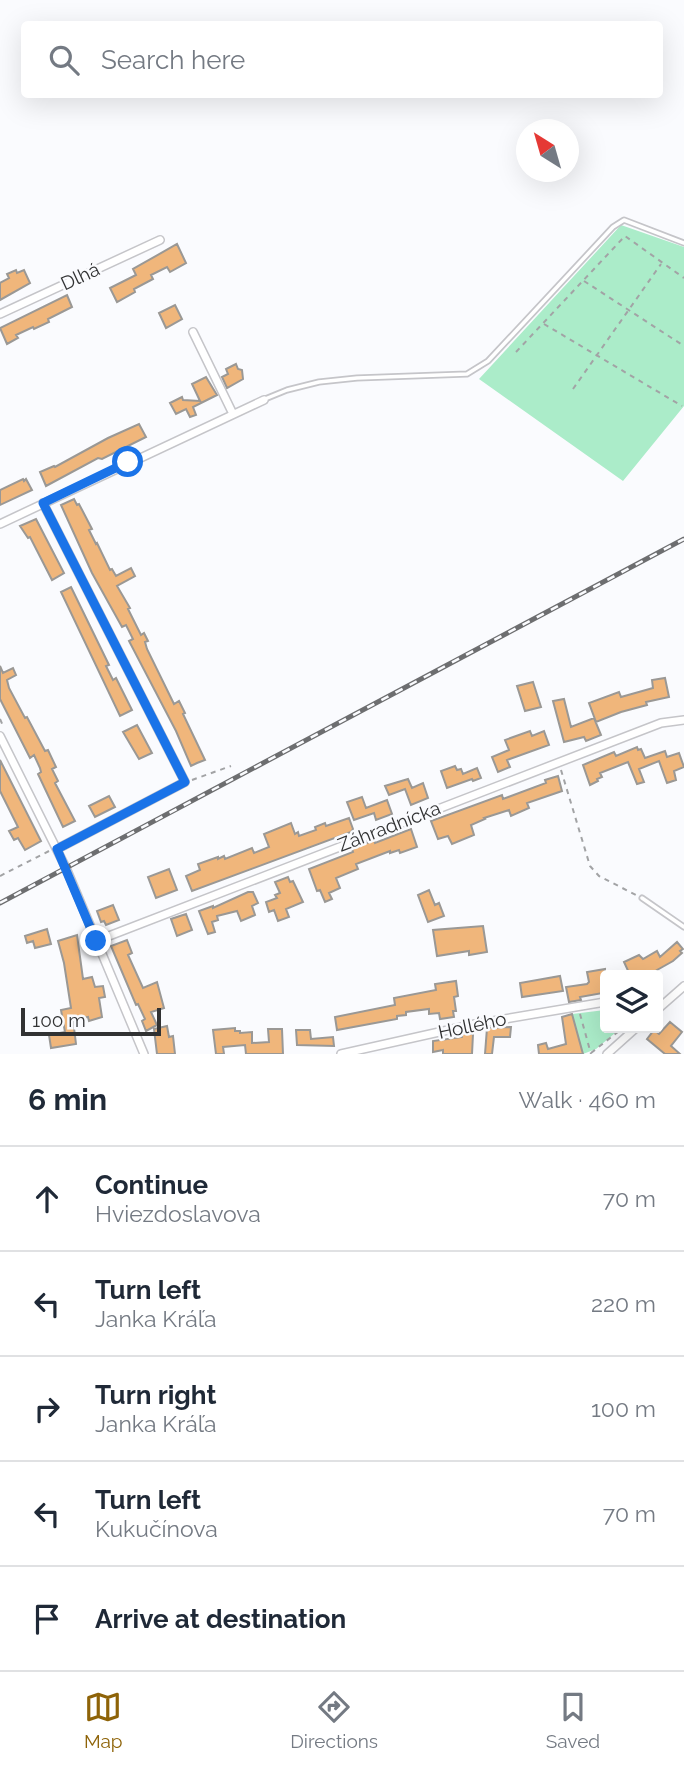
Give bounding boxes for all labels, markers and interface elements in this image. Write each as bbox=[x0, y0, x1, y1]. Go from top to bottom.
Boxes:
search box bbox=[21, 21, 663, 98]
icon: search bbox=[45, 41, 83, 79]
text: Search here bbox=[101, 45, 245, 75]
north arrow bbox=[516, 119, 579, 182]
street label: Dlhá bbox=[57, 258, 103, 294]
route start bbox=[112, 446, 143, 477]
street label: Záhradnícka bbox=[335, 796, 443, 856]
route end bbox=[80, 925, 111, 956]
map controls bbox=[600, 970, 663, 1033]
button: layers bbox=[600, 970, 663, 1033]
scale bar bbox=[21, 1005, 161, 1037]
street label: Hollého bbox=[436, 1007, 508, 1043]
text: 100 m bbox=[32, 1009, 86, 1031]
text: 6 min bbox=[28, 1082, 107, 1117]
text: Walk · 460 m bbox=[519, 1086, 656, 1113]
text: Continue bbox=[95, 1170, 208, 1200]
icon: ahead bbox=[28, 1180, 66, 1218]
text: 70 m bbox=[603, 1185, 656, 1212]
text: Hviezdoslavova bbox=[95, 1200, 261, 1227]
text: Turn left bbox=[95, 1275, 201, 1305]
icon: left bbox=[28, 1285, 66, 1323]
text: 220 m bbox=[591, 1290, 656, 1317]
text: Janka Kráľa bbox=[95, 1305, 217, 1332]
text: Turn right bbox=[95, 1380, 216, 1410]
icon: right bbox=[28, 1390, 66, 1428]
text: 100 m bbox=[591, 1395, 656, 1422]
text: Janka Kráľa bbox=[95, 1410, 217, 1437]
text: Turn left bbox=[95, 1485, 201, 1515]
icon: left bbox=[28, 1495, 66, 1533]
text: 70 m bbox=[603, 1500, 656, 1527]
text: Kukučínova bbox=[95, 1515, 218, 1542]
icon: arrive bbox=[28, 1600, 66, 1638]
text: Arrive at destination bbox=[95, 1604, 346, 1634]
tab: Map bbox=[84, 1688, 123, 1752]
tab: Directions bbox=[290, 1688, 378, 1752]
tab: Saved bbox=[546, 1688, 600, 1752]

